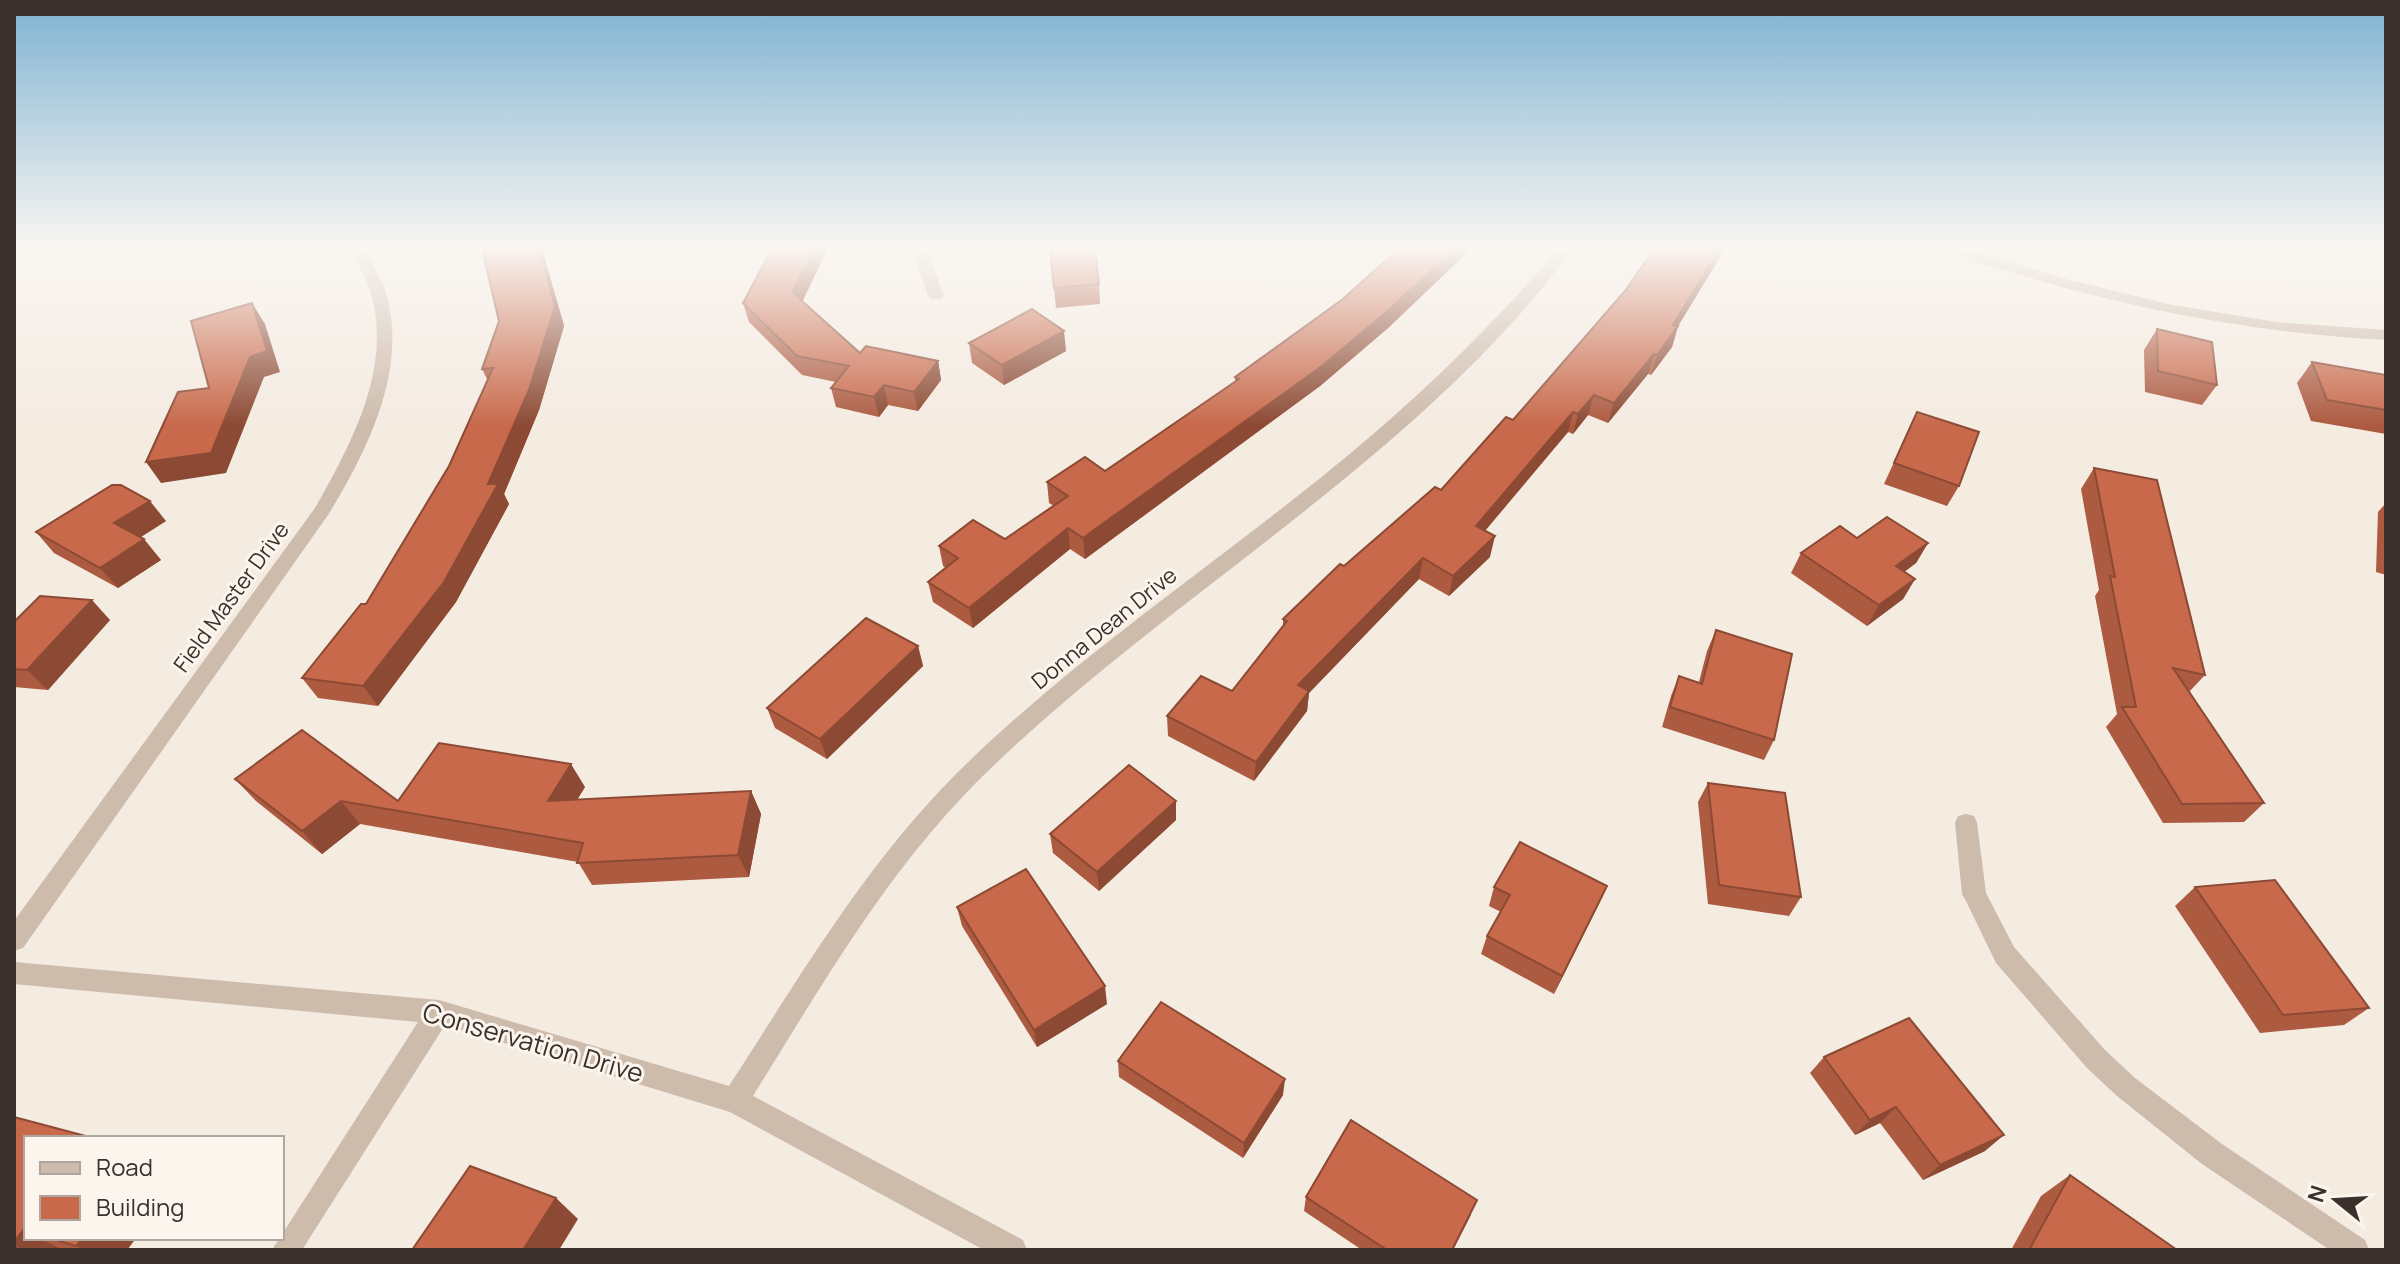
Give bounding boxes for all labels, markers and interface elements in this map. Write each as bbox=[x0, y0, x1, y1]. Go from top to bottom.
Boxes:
street label: Field Master Drive bbox=[166, 516, 296, 678]
street label: Donna Dean Drive bbox=[1025, 560, 1183, 696]
street label: Conservation Drive bbox=[419, 993, 648, 1091]
legend bbox=[24, 1136, 284, 1240]
text: Road bbox=[96, 1150, 153, 1183]
north arrow bbox=[2296, 1160, 2376, 1240]
text: N bbox=[2300, 1182, 2334, 1206]
text: Building bbox=[96, 1190, 184, 1223]

